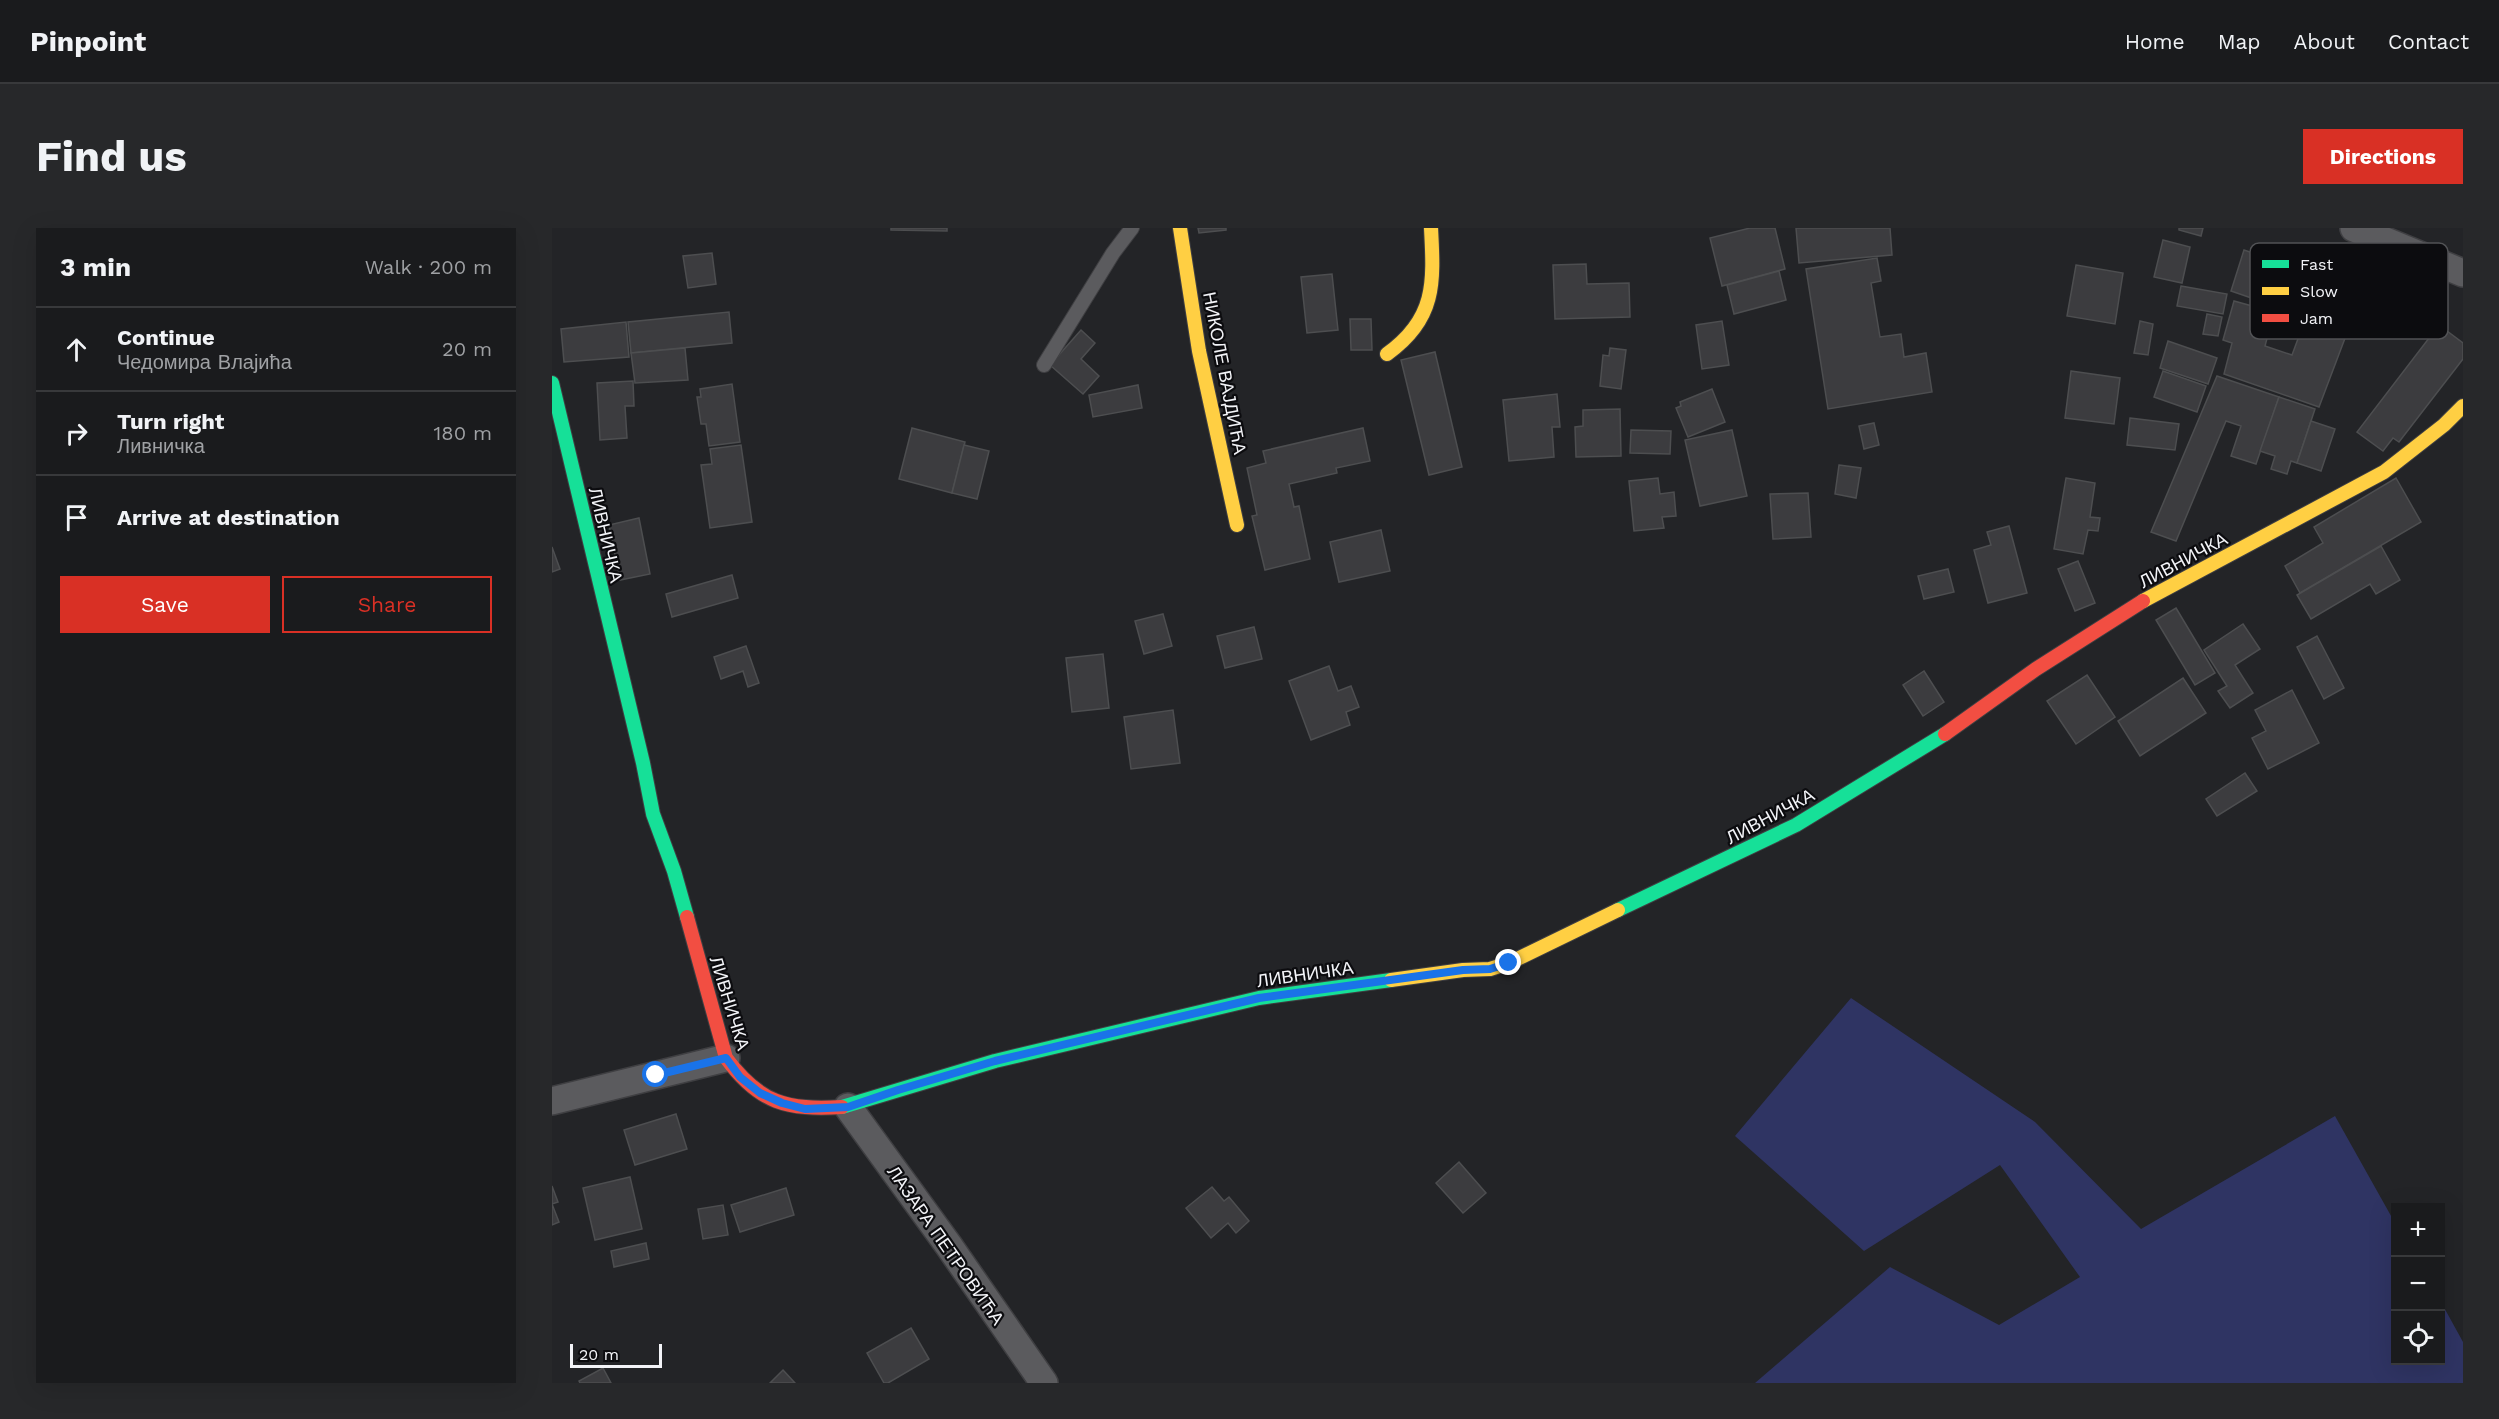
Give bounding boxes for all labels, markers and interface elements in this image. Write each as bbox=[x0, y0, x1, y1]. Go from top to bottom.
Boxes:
text: Pinpoint bbox=[30, 25, 146, 58]
text: Home bbox=[2125, 29, 2185, 54]
text: Map bbox=[2218, 29, 2261, 54]
text: About bbox=[2294, 29, 2355, 54]
text: Contact bbox=[2388, 29, 2469, 54]
button: Directions bbox=[2303, 129, 2463, 184]
text: Find us bbox=[36, 132, 187, 181]
legend bbox=[2250, 243, 2448, 339]
text: 3 min bbox=[60, 252, 131, 282]
text: Walk · 200 m bbox=[365, 255, 492, 279]
text: Fast bbox=[2300, 255, 2333, 274]
text: Slow bbox=[2300, 282, 2338, 301]
street label: НИКОЛЕ ВАЈДИЋА bbox=[1199, 290, 1251, 456]
text: Jam bbox=[2300, 309, 2333, 328]
text: Continue bbox=[117, 325, 215, 350]
icon: ahead bbox=[60, 333, 93, 366]
text: 20 m bbox=[442, 337, 492, 361]
text: Чедомира Влајића bbox=[117, 350, 292, 374]
text: Turn right bbox=[117, 409, 224, 434]
icon: right bbox=[60, 417, 93, 450]
text: 180 m bbox=[434, 421, 492, 445]
text: Ливничка bbox=[117, 434, 205, 458]
street label: ЛИВНИЧКА bbox=[585, 485, 627, 585]
icon: arrive bbox=[60, 501, 93, 534]
text: Arrive at destination bbox=[117, 505, 340, 530]
street label: ЛИВНИЧКА bbox=[2135, 528, 2231, 592]
button: Save bbox=[60, 576, 270, 633]
button: Share bbox=[282, 576, 492, 633]
street label: ЛИВНИЧКА bbox=[1722, 784, 1818, 848]
route end bbox=[1495, 949, 1521, 975]
street label: ЛИВНИЧКА bbox=[706, 953, 754, 1053]
street label: ЛИВНИЧКА bbox=[1255, 957, 1355, 991]
route start bbox=[642, 1061, 668, 1087]
street label: ЛАЗАРА ПЕТРОВИЋА bbox=[883, 1161, 1009, 1329]
map controls bbox=[2391, 1203, 2445, 1365]
button: + bbox=[2391, 1203, 2445, 1257]
button: − bbox=[2391, 1257, 2445, 1311]
button: locate bbox=[2391, 1311, 2445, 1365]
scale bar bbox=[570, 1341, 662, 1368]
text: 20 m bbox=[579, 1345, 619, 1364]

